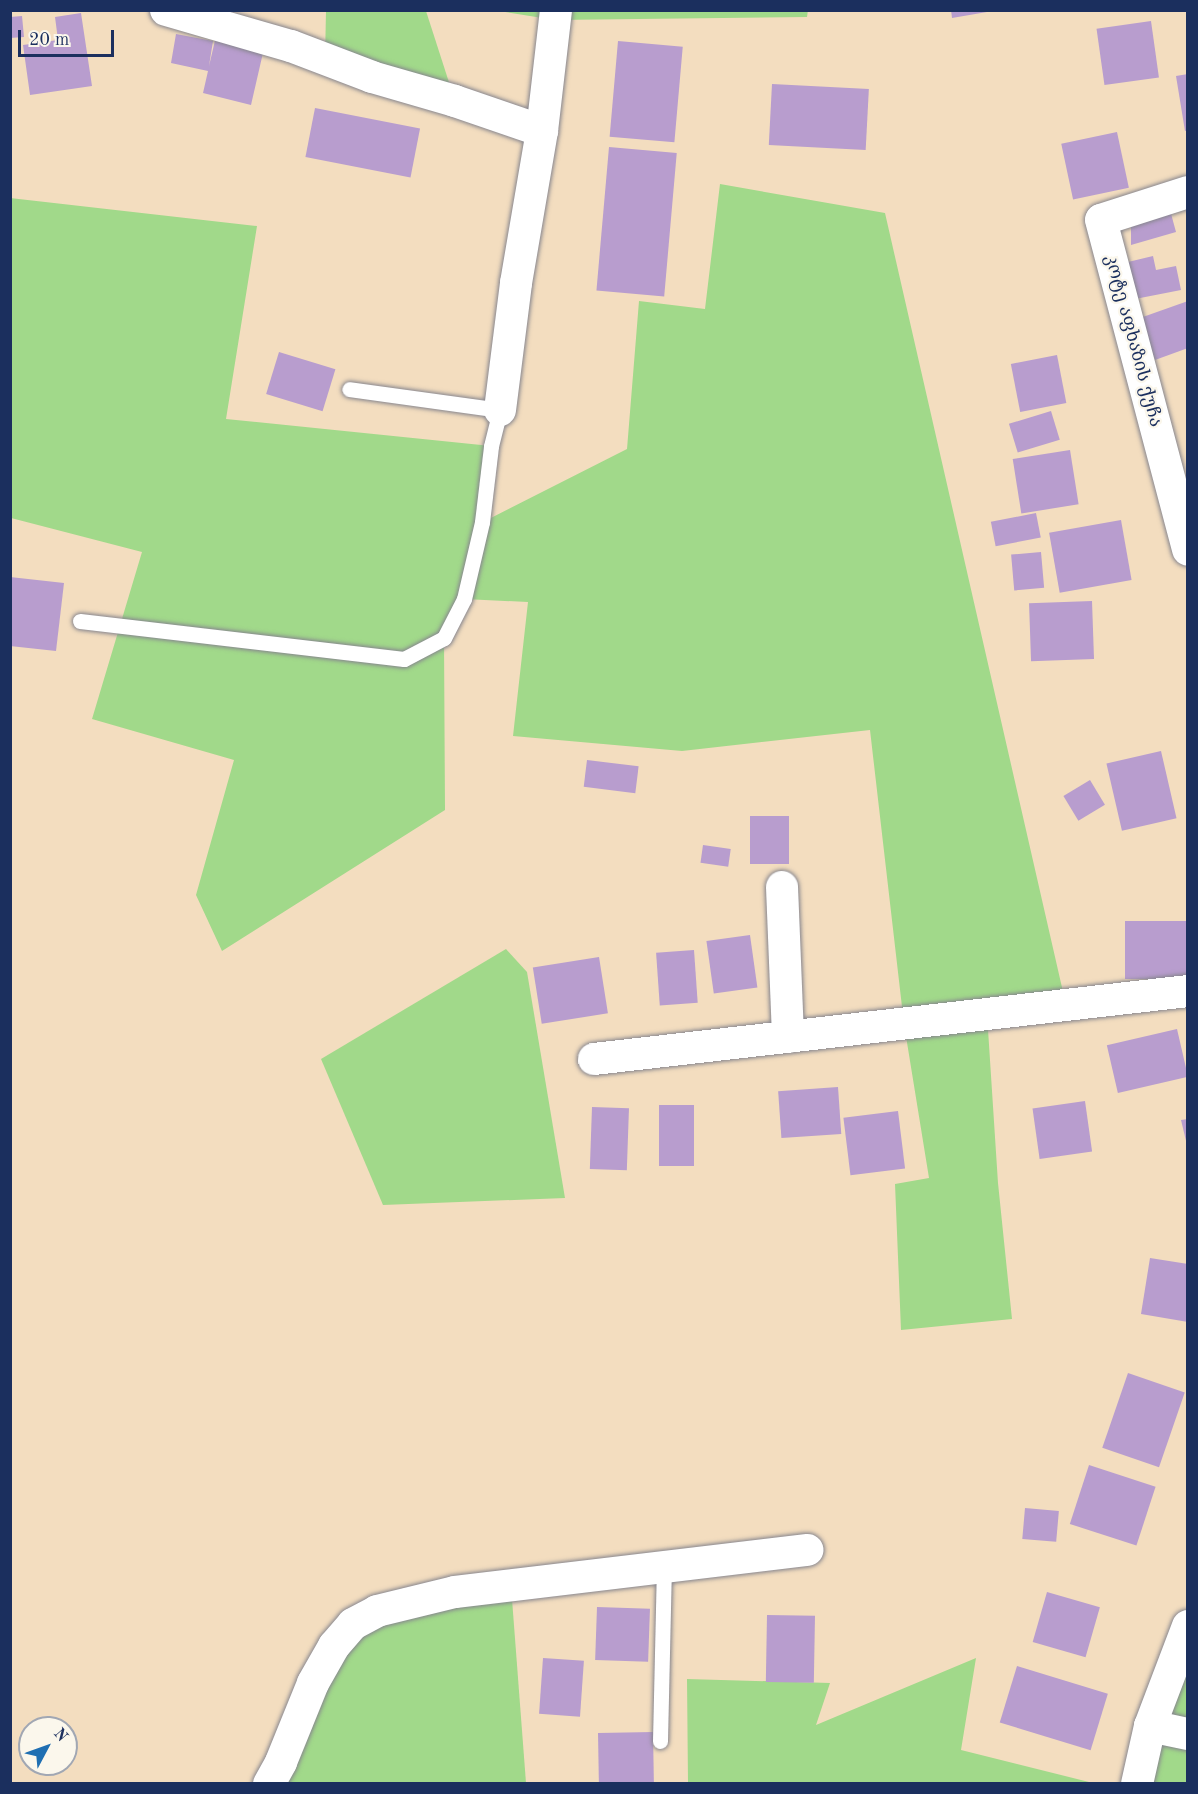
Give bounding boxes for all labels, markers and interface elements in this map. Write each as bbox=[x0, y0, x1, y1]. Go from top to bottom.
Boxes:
scale bar bbox=[21, 18, 117, 56]
text: 20 m bbox=[29, 31, 69, 49]
street label: კოტე აფხაზის ქუჩა bbox=[1100, 253, 1166, 429]
north arrow bbox=[18, 1716, 78, 1776]
text: N bbox=[50, 1726, 70, 1745]

